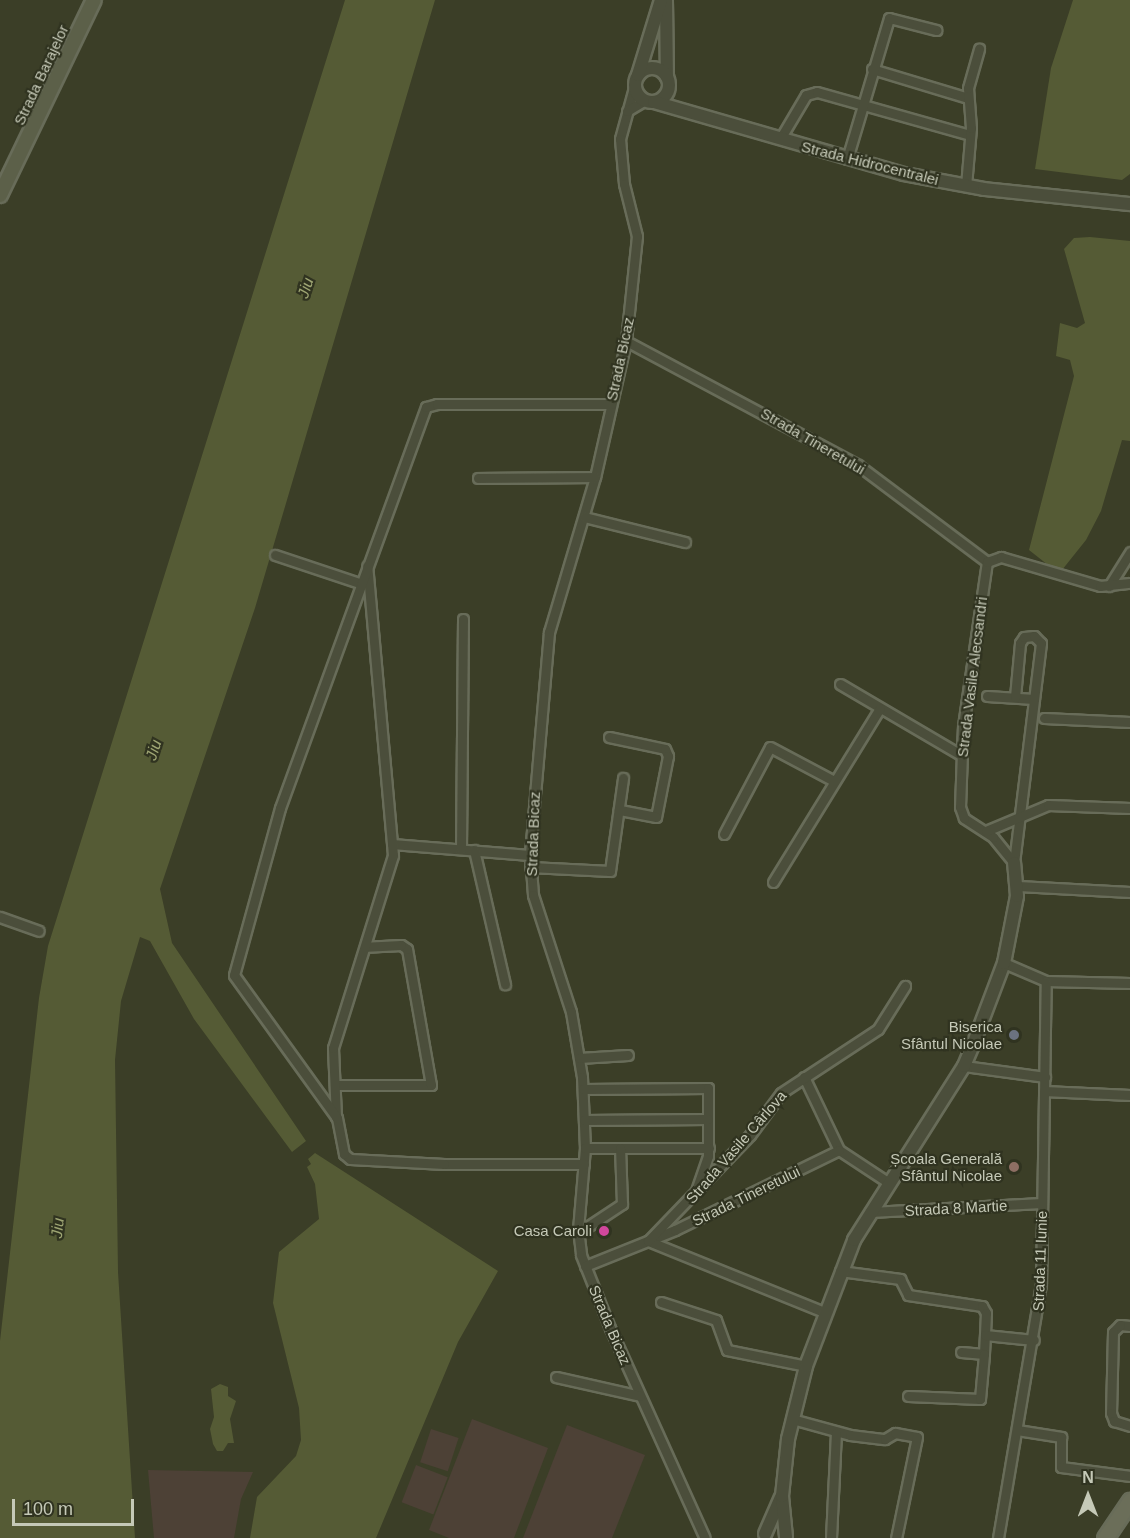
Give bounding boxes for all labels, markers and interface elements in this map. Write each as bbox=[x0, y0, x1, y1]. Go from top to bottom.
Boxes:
street label: Strada Barajelor bbox=[10, 22, 72, 128]
street label: Strada Hidrocentralei bbox=[799, 137, 941, 189]
water label: Jiu bbox=[294, 275, 318, 301]
street label: Strada Bicaz bbox=[602, 316, 638, 402]
street label: Strada Tineretului bbox=[757, 404, 869, 478]
street label: Strada Vasile Alecsandri bbox=[953, 595, 991, 759]
water label: Jiu bbox=[142, 737, 166, 763]
street label: Strada Bicaz bbox=[523, 791, 543, 877]
place label: Biserica Sfântul Nicolae bbox=[901, 1017, 1002, 1052]
marker: Biserica Sfântul Nicolae bbox=[1007, 1028, 1021, 1042]
street label: Strada Vasile Cârlova bbox=[682, 1087, 790, 1207]
place label: Școala Generală Sfântul Nicolae bbox=[890, 1149, 1002, 1184]
marker: Școala Generală Sfântul Nicolae bbox=[1007, 1160, 1021, 1174]
street label: Strada Tineretului bbox=[689, 1162, 803, 1230]
street label: Strada 8 Martie bbox=[904, 1196, 1008, 1220]
street label: Strada 11 Iunie bbox=[1029, 1210, 1051, 1312]
water label: Jiu bbox=[47, 1217, 69, 1239]
place label: Casa Caroli bbox=[514, 1222, 592, 1240]
marker: Casa Caroli bbox=[597, 1224, 611, 1238]
street label: Strada Bicaz bbox=[585, 1282, 635, 1368]
north arrow bbox=[1058, 1466, 1118, 1526]
text: N bbox=[1082, 1469, 1094, 1486]
scale bar bbox=[15, 1487, 136, 1525]
text: 100 m bbox=[23, 1499, 73, 1519]

